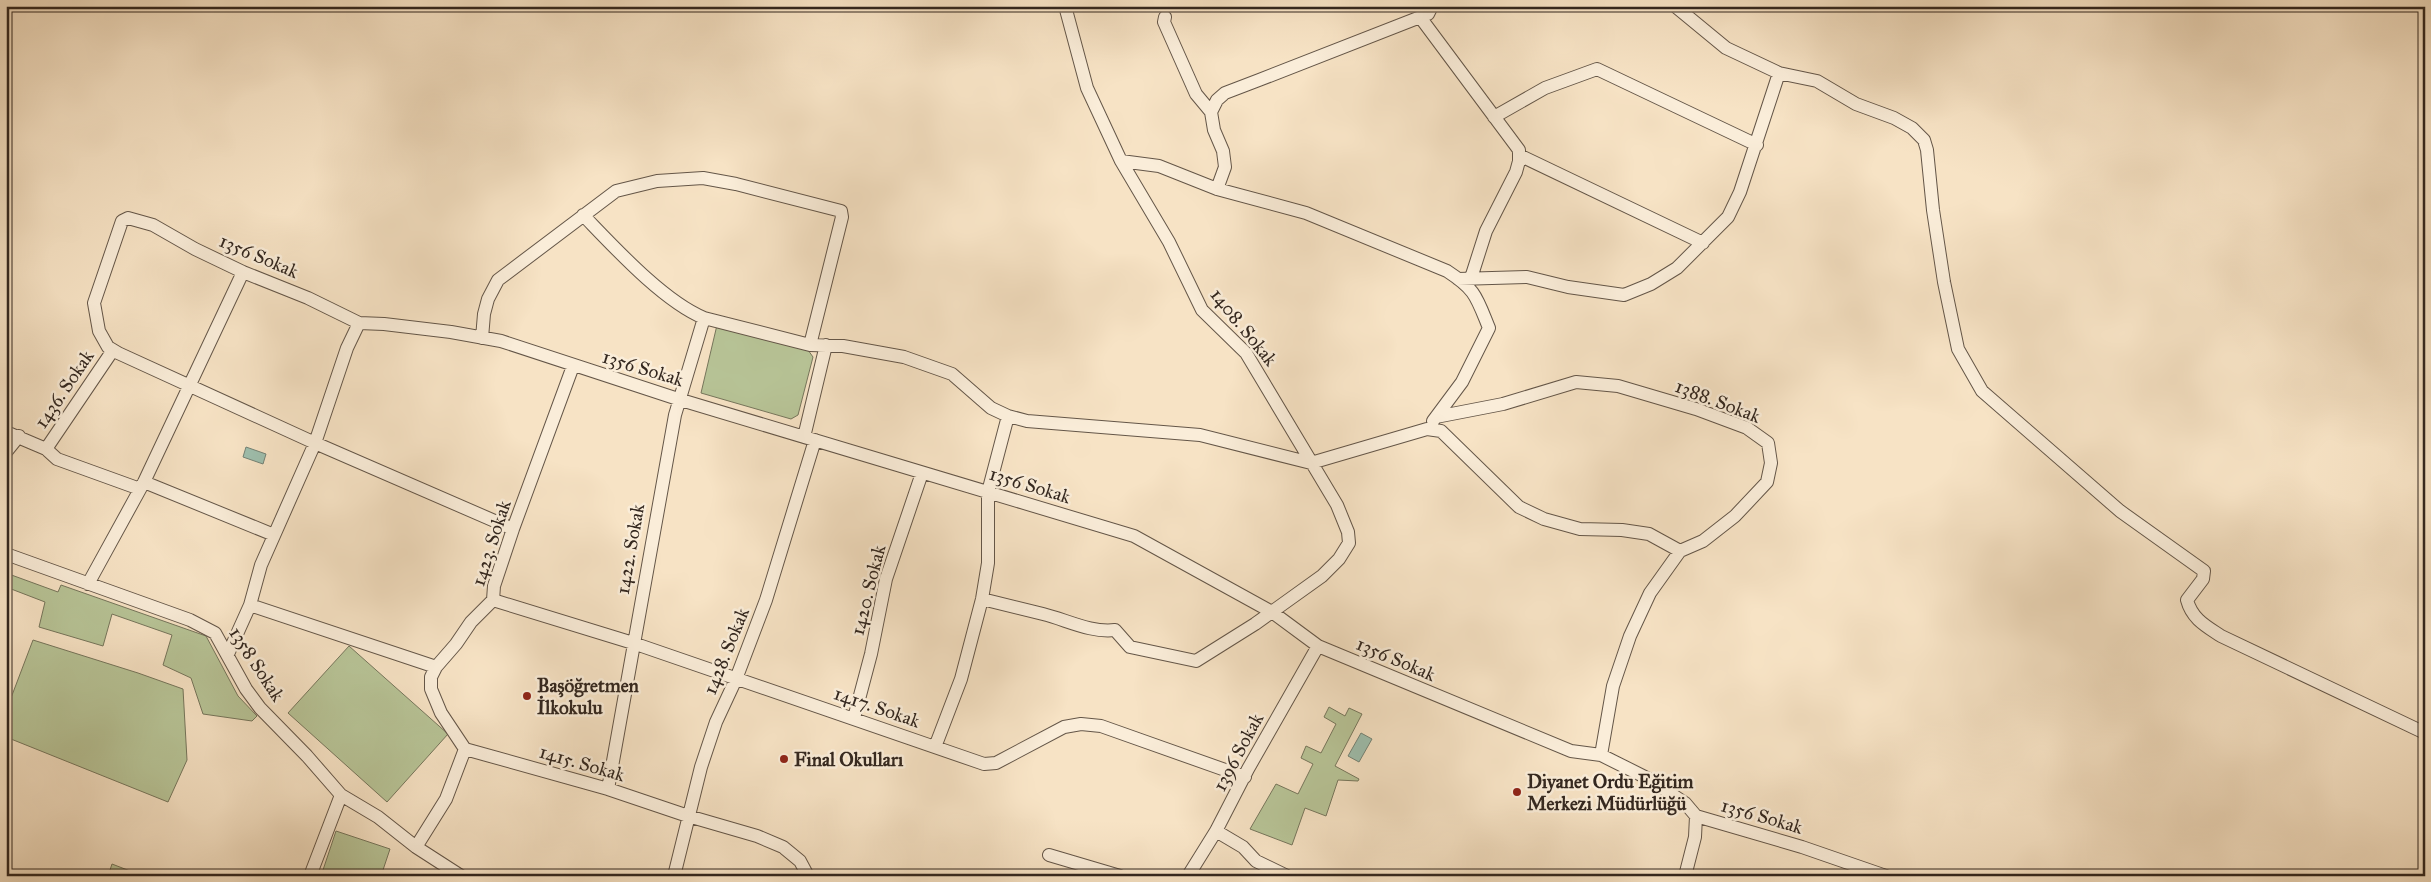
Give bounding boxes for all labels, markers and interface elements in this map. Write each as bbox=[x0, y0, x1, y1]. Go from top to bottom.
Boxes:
street label: 1356 Sokak bbox=[216, 229, 302, 283]
street label: 1408. Sokak bbox=[1206, 283, 1282, 371]
street label: 1436. Sokak bbox=[29, 345, 99, 433]
street label: 1356 Sokak bbox=[599, 345, 687, 391]
street label: 1388. Sokak bbox=[1672, 374, 1764, 428]
street label: 1356 Sokak bbox=[986, 462, 1074, 508]
street label: 1423. Sokak bbox=[466, 497, 516, 589]
street label: 1422. Sokak bbox=[611, 502, 649, 596]
street label: 1420. Sokak bbox=[846, 542, 890, 638]
street label: 1428. Sokak bbox=[698, 604, 754, 698]
street label: 1358 Sokak bbox=[224, 622, 290, 706]
street label: 1356 Sokak bbox=[1353, 632, 1439, 686]
place label: Başöğretmen İlkokulu bbox=[537, 674, 640, 719]
street label: 1417. Sokak bbox=[831, 682, 923, 733]
marker: Başöğretmen İlkokulu bbox=[521, 690, 533, 702]
street label: 1396 Sokak bbox=[1208, 709, 1268, 795]
street label: 1415. Sokak bbox=[537, 740, 628, 786]
place label: Final Okulları bbox=[794, 748, 904, 771]
marker: Final Okulları bbox=[778, 753, 790, 765]
place label: Diyanet Ordu Eğitim Merkezi Müdürlüğü bbox=[1527, 770, 1694, 816]
marker: Diyanet Ordu Eğitim Merkezi Müdürlüğü bbox=[1511, 786, 1523, 798]
street label: 1356 Sokak bbox=[1718, 793, 1806, 839]

